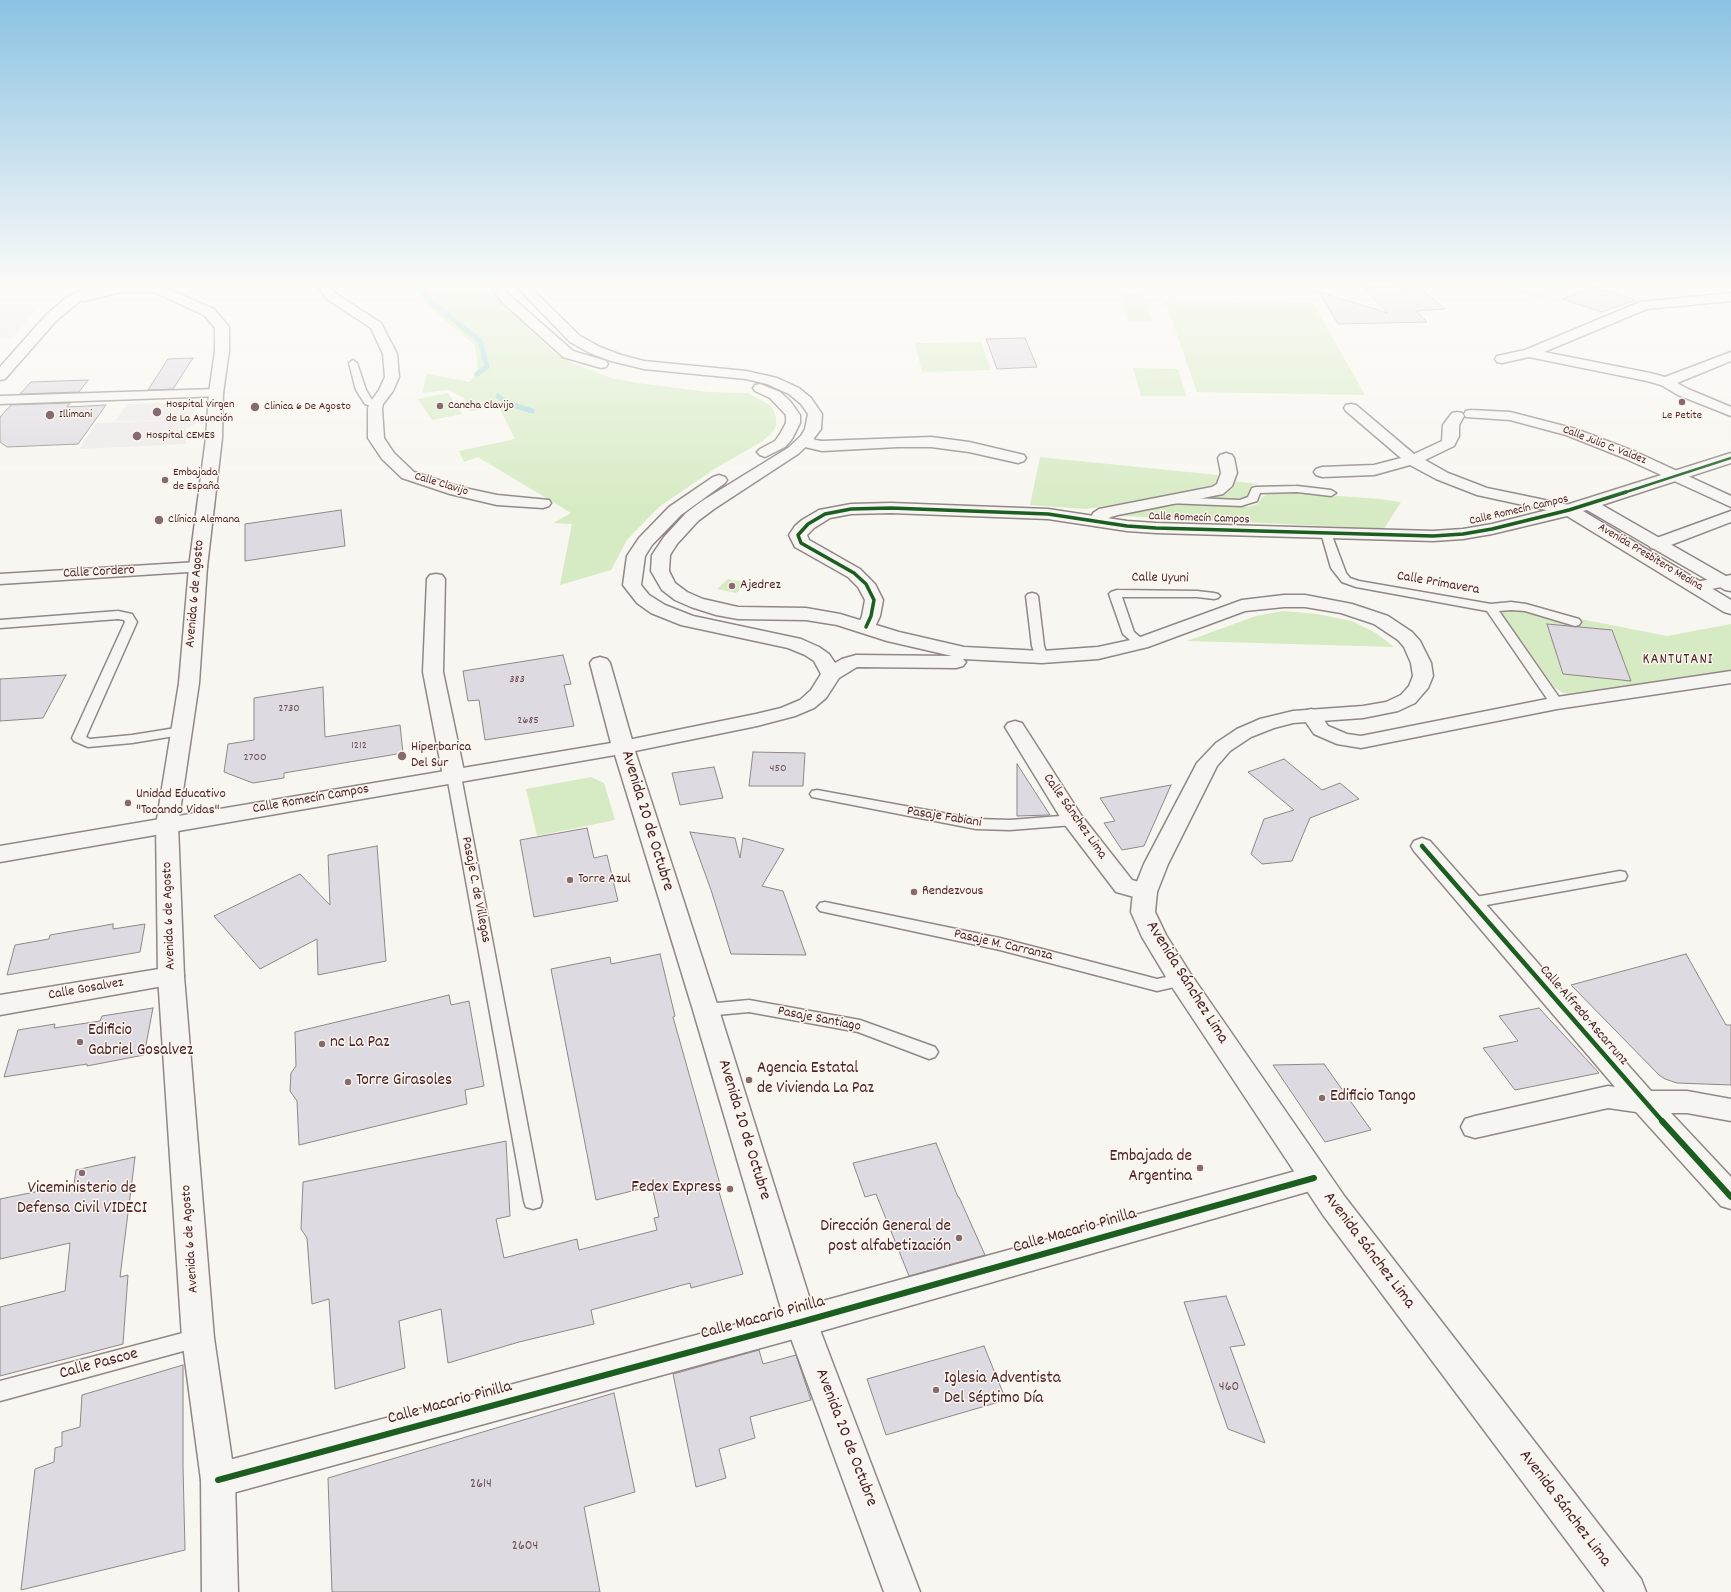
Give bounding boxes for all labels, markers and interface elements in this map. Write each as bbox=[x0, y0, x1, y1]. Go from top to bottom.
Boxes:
marker: Le Petite bbox=[1677, 397, 1687, 407]
place label: Hospital Virgen de La Asunción bbox=[166, 398, 234, 426]
place label: Cancha Clavijo bbox=[448, 399, 514, 413]
place label: Clinica 6 De Agosto bbox=[264, 400, 351, 414]
marker: Clinica 6 De Agosto bbox=[249, 401, 261, 413]
marker: Cancha Clavijo bbox=[435, 401, 445, 411]
marker: Hospital Virgen de La Asunción bbox=[151, 406, 163, 418]
place label: Illimani bbox=[59, 408, 92, 422]
marker: Illimani bbox=[44, 409, 56, 421]
place label: Le Petite bbox=[1662, 409, 1702, 423]
street label: Calle Julio C. Valdez bbox=[1560, 423, 1648, 469]
place label: Hospital CEMES bbox=[146, 429, 215, 443]
marker: Hospital CEMES bbox=[131, 430, 143, 442]
place label: Embajada de España bbox=[173, 466, 219, 494]
street label: Calle Clavijo bbox=[412, 470, 470, 500]
marker: Embajada de España bbox=[160, 475, 170, 485]
street label: Calle Romecín Campos bbox=[1468, 493, 1570, 529]
street label: Calle Romecín Campos bbox=[1148, 510, 1250, 528]
place label: Clínica Alemana bbox=[168, 513, 240, 527]
marker: Clínica Alemana bbox=[153, 514, 165, 526]
street label: Avenida Presbítero Medina bbox=[1595, 521, 1705, 595]
street label: Avenida 6 de Agosto bbox=[183, 539, 209, 649]
street label: Calle Cordero bbox=[63, 563, 135, 583]
street label: Calle Primavera bbox=[1395, 568, 1481, 600]
street label: Calle Uyuni bbox=[1131, 570, 1189, 588]
place label: Ajedrez bbox=[740, 578, 781, 594]
marker: Ajedrez bbox=[727, 581, 737, 591]
district label: KANTUTANI bbox=[1642, 652, 1714, 670]
house number: 383 bbox=[509, 673, 525, 687]
house number: 2730 bbox=[278, 702, 300, 716]
house number: 2685 bbox=[517, 714, 539, 728]
house number: 1212 bbox=[351, 739, 367, 753]
place label: Hiperbarica Del Sur bbox=[411, 740, 471, 772]
street label: Avenida 20 de Octubre bbox=[615, 748, 677, 894]
marker: Hiperbarica Del Sur bbox=[396, 750, 408, 762]
house number: 2700 bbox=[244, 751, 266, 765]
house number: 450 bbox=[769, 762, 787, 776]
street label: Calle Sánchez Lima bbox=[1038, 771, 1110, 863]
street label: Calle Romecín Campos bbox=[251, 781, 371, 819]
place label: Unidad Educativo "Tocando Vidas" bbox=[136, 787, 226, 820]
marker: Unidad Educativo "Tocando Vidas" bbox=[123, 798, 133, 808]
street label: Pasaje Fabiani bbox=[905, 804, 983, 832]
street label: Pasaje C. de Villegas bbox=[456, 836, 494, 944]
street label: Avenida 6 de Agosto bbox=[160, 862, 180, 970]
place label: Torre Azul bbox=[578, 872, 631, 888]
marker: Torre Azul bbox=[565, 875, 575, 885]
place label: Rendezvous bbox=[922, 884, 983, 900]
marker: Rendezvous bbox=[909, 887, 919, 897]
street label: Avenida Sánchez Lima bbox=[1140, 918, 1232, 1048]
street label: Pasaje M. Carranza bbox=[952, 926, 1054, 966]
street label: Calle Alfredo Ascarrunz bbox=[1535, 963, 1631, 1069]
street label: Calle Gosalvez bbox=[47, 975, 125, 1005]
street label: Pasaje Santiago bbox=[776, 1004, 862, 1036]
place label: Edificio Gabriel Gosalvez bbox=[88, 1022, 193, 1062]
place label: nc La Paz bbox=[330, 1034, 390, 1054]
marker: Edificio Gabriel Gosalvez bbox=[75, 1037, 85, 1047]
marker: nc La Paz bbox=[317, 1039, 327, 1049]
street label: Avenida 20 de Octubre bbox=[712, 1057, 774, 1203]
place label: Agencia Estatal de Vivienda La Paz bbox=[757, 1060, 874, 1100]
place label: Torre Girasoles bbox=[356, 1072, 452, 1092]
marker: Agencia Estatal de Vivienda La Paz bbox=[744, 1075, 754, 1085]
marker: Torre Girasoles bbox=[343, 1077, 353, 1087]
place label: Edificio Tango bbox=[1330, 1088, 1416, 1108]
marker: Edificio Tango bbox=[1317, 1093, 1327, 1103]
place label: Embajada de Argentina bbox=[1110, 1148, 1192, 1188]
marker: Embajada de Argentina bbox=[1195, 1163, 1205, 1173]
marker: Viceministerio de Defensa Civil VIDECI bbox=[77, 1168, 87, 1178]
place label: Fedex Express bbox=[631, 1179, 722, 1199]
place label: Viceministerio de Defensa Civil VIDECI bbox=[17, 1180, 147, 1220]
street label: Avenida 6 de Agosto bbox=[179, 1184, 203, 1294]
marker: Fedex Express bbox=[725, 1184, 735, 1194]
street label: Avenida Sánchez Lima bbox=[1318, 1189, 1418, 1313]
street label: Calle Macario Pinilla bbox=[1011, 1205, 1139, 1259]
place label: Dirección General de post alfabetización bbox=[820, 1218, 951, 1258]
marker: Dirección General de post alfabetización bbox=[954, 1233, 964, 1243]
street label: Calle Macario Pinilla bbox=[699, 1293, 827, 1345]
street label: Calle Pascoe bbox=[57, 1345, 141, 1385]
street label: Avenida 20 de Octubre bbox=[809, 1366, 881, 1510]
place label: Iglesia Adventista Del Séptimo Día bbox=[944, 1370, 1061, 1410]
street label: Calle Macario Pinilla bbox=[386, 1378, 514, 1430]
house number: 460 bbox=[1219, 1380, 1239, 1396]
marker: Iglesia Adventista Del Séptimo Día bbox=[931, 1385, 941, 1395]
street label: Avenida Sánchez Lima bbox=[1514, 1447, 1614, 1571]
house number: 2614 bbox=[470, 1477, 492, 1493]
house number: 2604 bbox=[512, 1539, 538, 1555]

